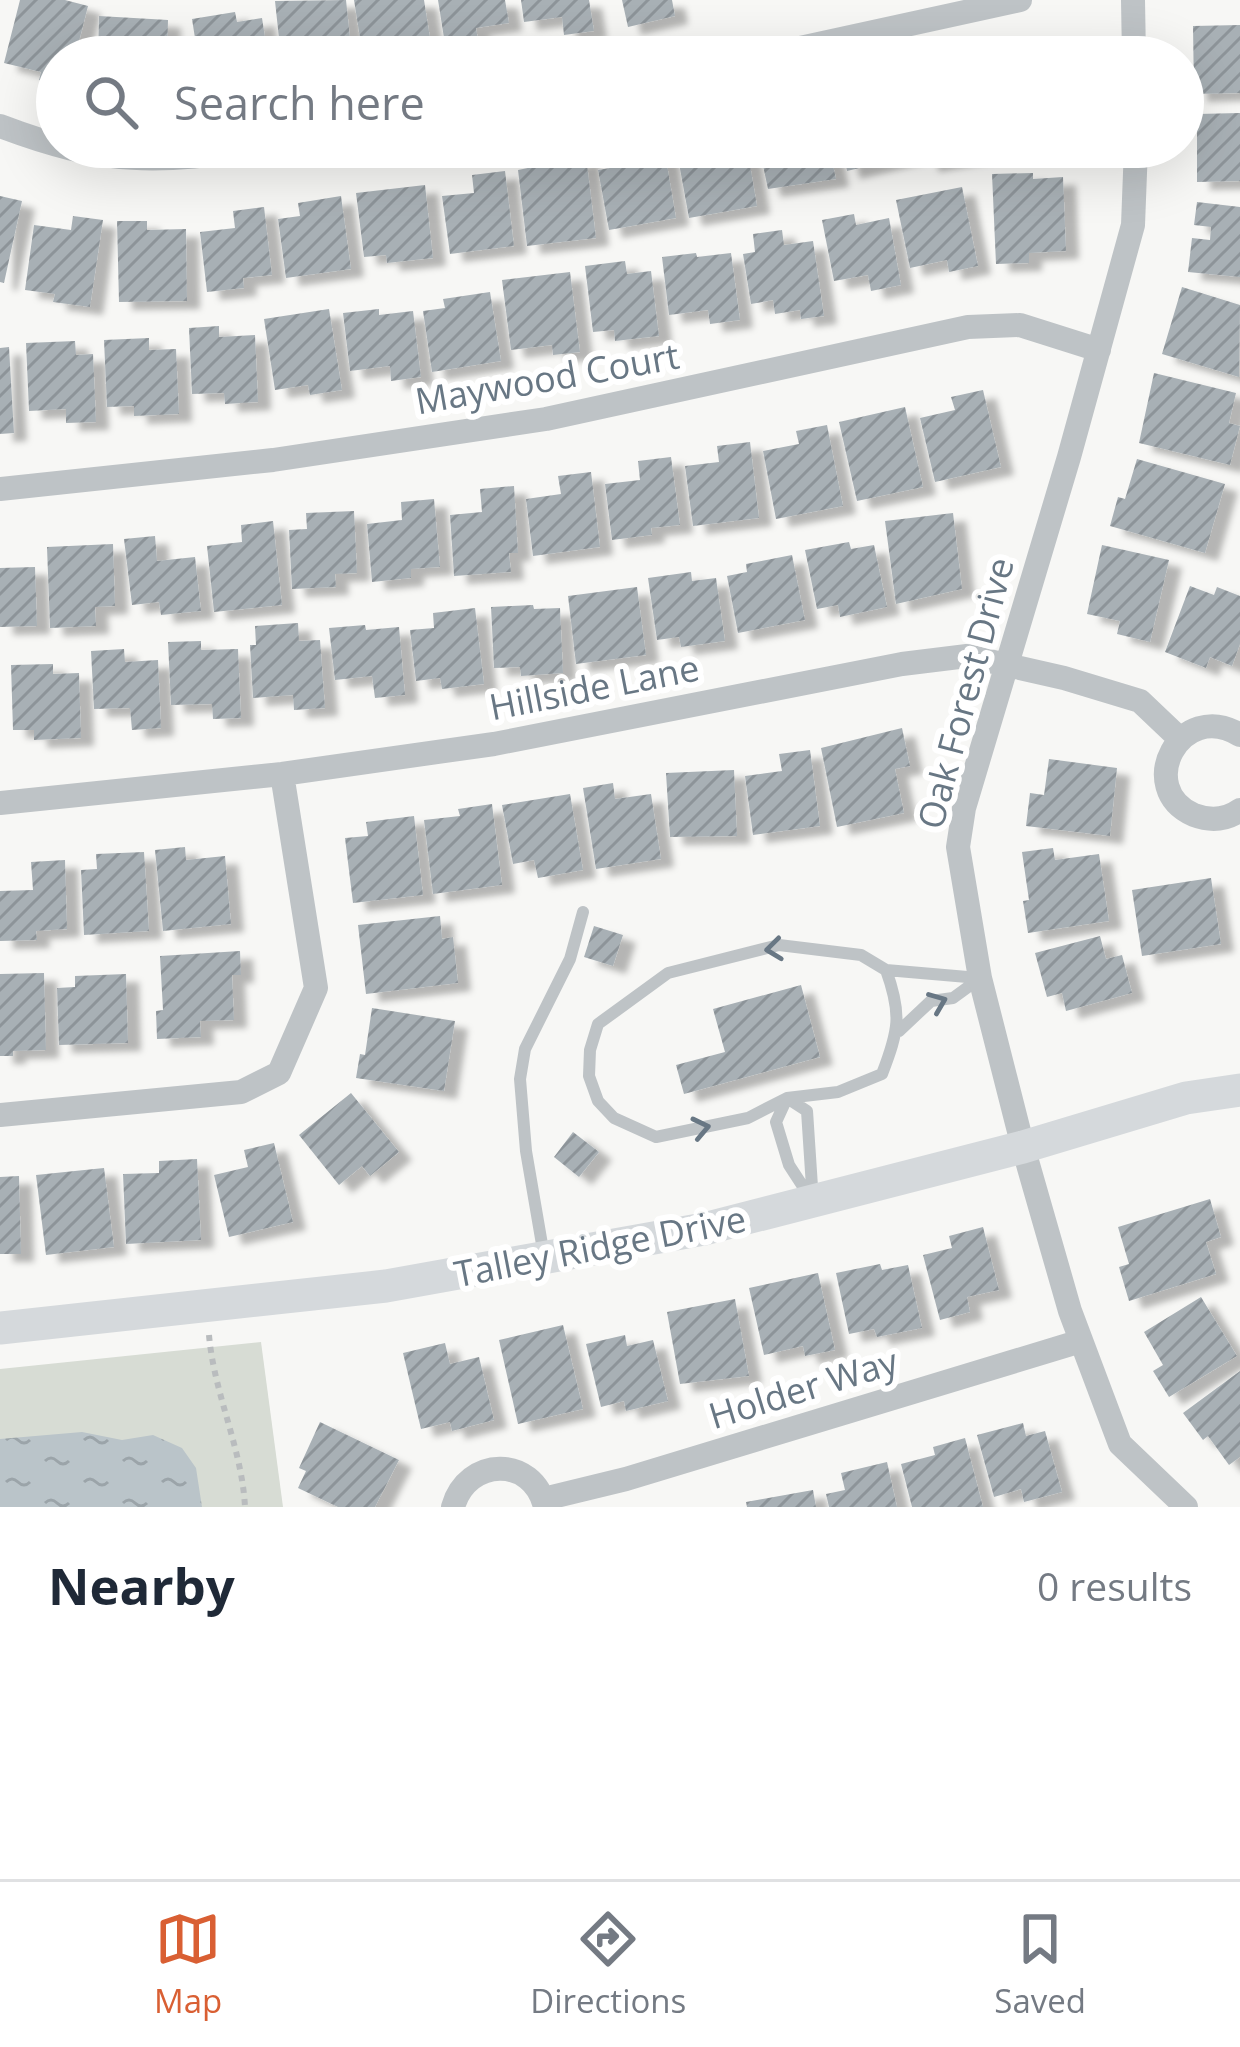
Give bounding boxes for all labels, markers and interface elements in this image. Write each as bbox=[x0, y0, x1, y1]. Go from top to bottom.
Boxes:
search box bbox=[36, 36, 1204, 168]
icon: search bbox=[78, 69, 144, 135]
text: Search here bbox=[174, 72, 425, 133]
street label: Maywood Court bbox=[411, 331, 683, 425]
street label: Oak Forest Drive bbox=[905, 552, 1025, 834]
street label: Hillside Lane bbox=[485, 643, 703, 731]
one-way arrow bbox=[764, 936, 783, 962]
one-way arrow bbox=[926, 993, 947, 1017]
one-way arrow bbox=[690, 1116, 710, 1141]
street label: Talley Ridge Drive bbox=[450, 1194, 750, 1298]
street label: Holder Way bbox=[703, 1336, 904, 1440]
text: Nearby bbox=[48, 1550, 235, 1620]
text: 0 results bbox=[1037, 1559, 1192, 1612]
tab: Map bbox=[154, 1906, 222, 2023]
tab: Directions bbox=[530, 1906, 686, 2023]
tab: Saved bbox=[994, 1906, 1086, 2023]

